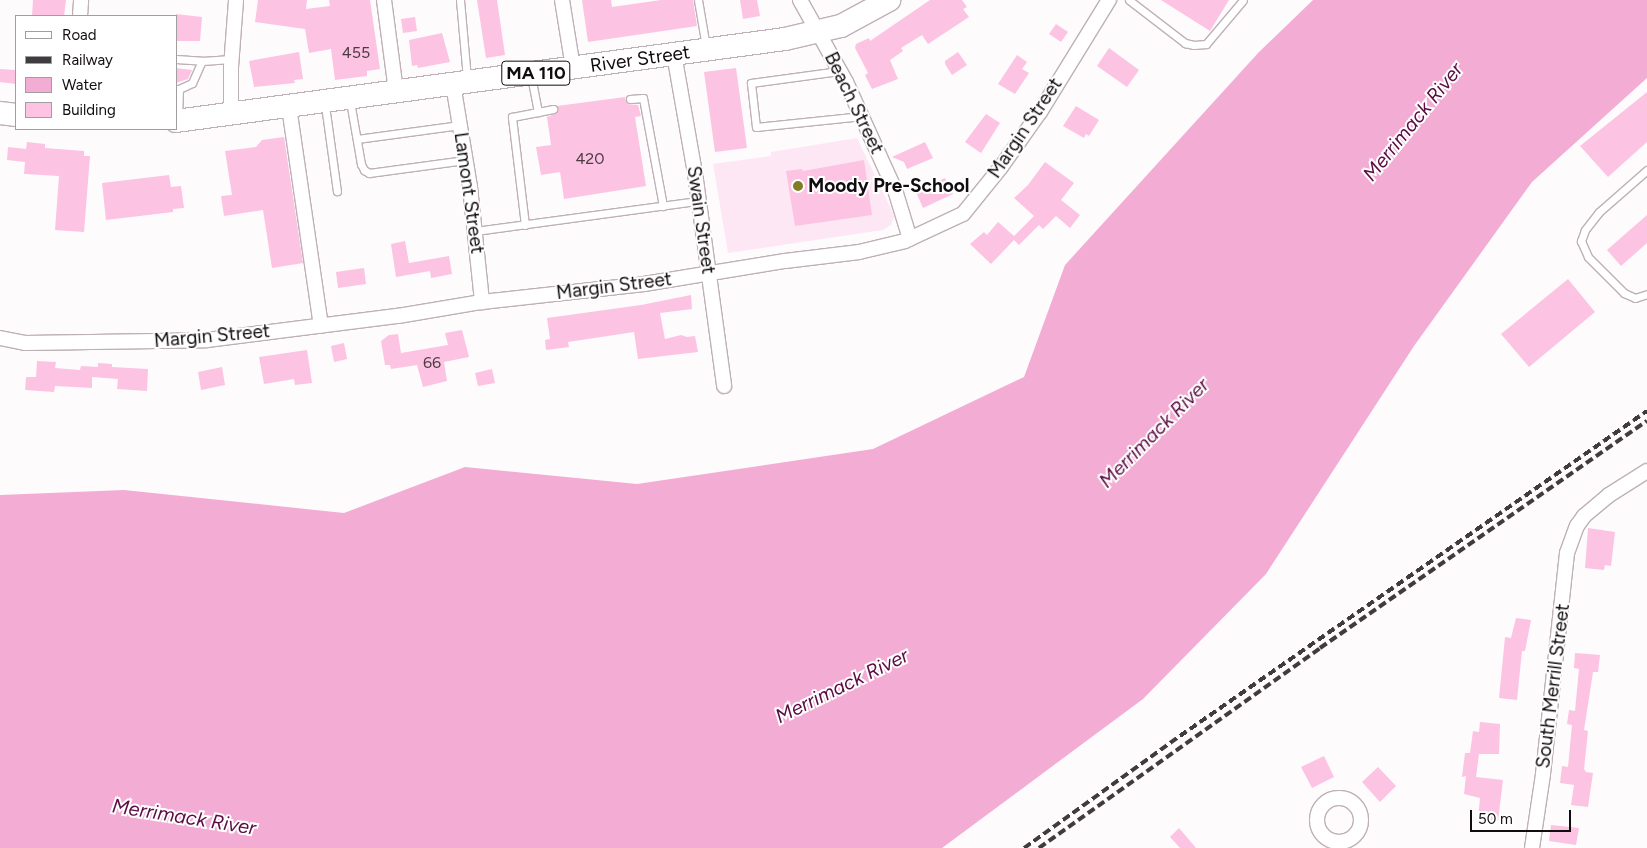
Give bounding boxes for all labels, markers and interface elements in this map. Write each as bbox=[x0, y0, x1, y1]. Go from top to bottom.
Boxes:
legend bbox=[15, 15, 178, 130]
text: Road bbox=[62, 26, 97, 44]
street label: River Street bbox=[589, 41, 691, 77]
house number: 455 bbox=[342, 43, 370, 63]
street label: Beach Street bbox=[820, 48, 888, 158]
text: Railway bbox=[62, 51, 113, 69]
road number: MA 110 bbox=[501, 58, 571, 88]
water label: Merrimack River bbox=[1358, 58, 1468, 186]
street label: Margin Street bbox=[983, 73, 1067, 183]
text: Water bbox=[62, 76, 102, 94]
text: Building bbox=[62, 101, 116, 119]
street label: Lamont Street bbox=[449, 131, 489, 255]
house number: 420 bbox=[575, 149, 605, 169]
street label: Swain Street bbox=[682, 164, 720, 276]
place label: Moody Pre-School bbox=[808, 175, 970, 197]
marker: Moody Pre-School bbox=[792, 180, 804, 192]
street label: Margin Street bbox=[555, 268, 673, 304]
street label: Margin Street bbox=[153, 320, 271, 352]
house number: 66 bbox=[423, 353, 441, 373]
water label: Merrimack River bbox=[1094, 373, 1214, 493]
street label: South Merrill Street bbox=[1532, 602, 1574, 770]
water label: Merrimack River bbox=[771, 643, 913, 729]
water label: Merrimack River bbox=[110, 794, 258, 840]
scale bar bbox=[1472, 800, 1573, 832]
text: 50 m bbox=[1478, 810, 1513, 828]

